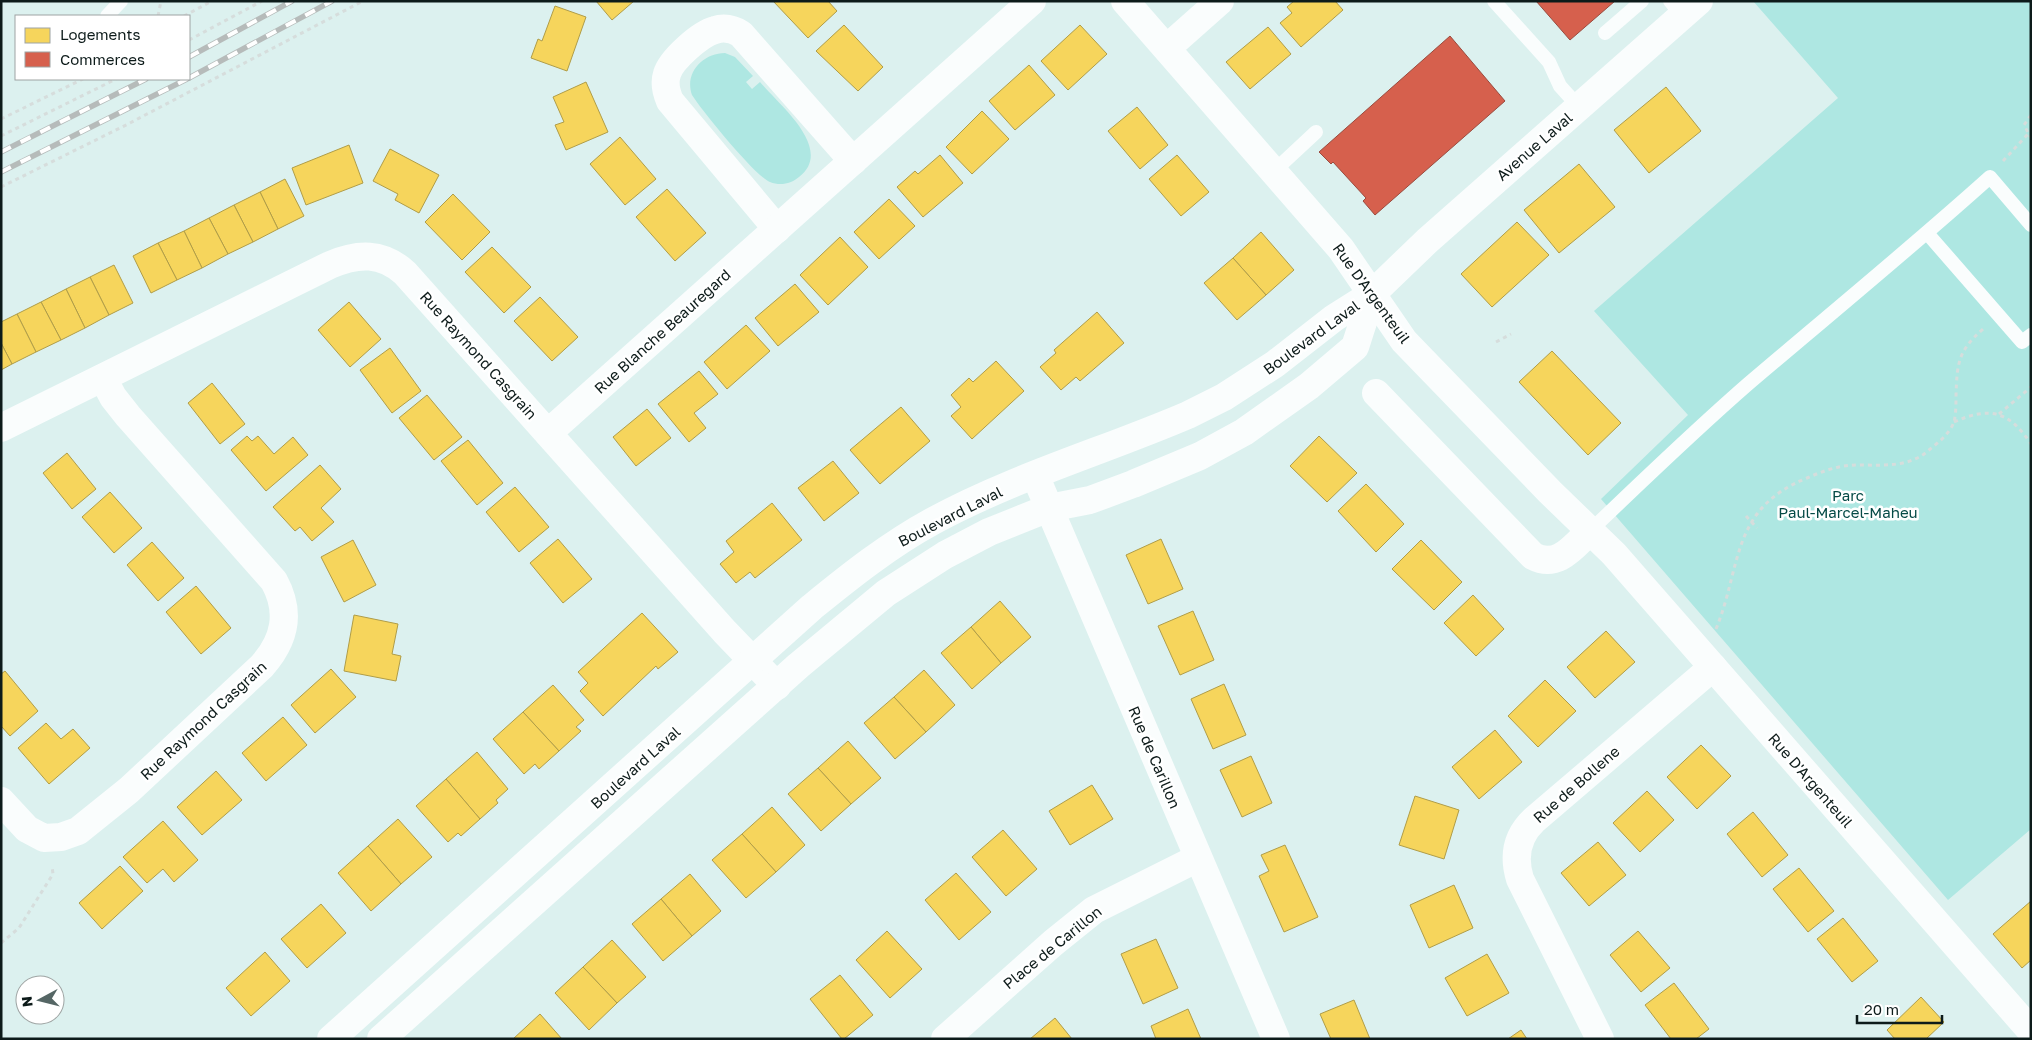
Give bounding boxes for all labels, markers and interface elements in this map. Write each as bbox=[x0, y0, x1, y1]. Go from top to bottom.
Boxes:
legend bbox=[15, 15, 190, 80]
text: Logements bbox=[60, 25, 140, 43]
text: Commerces bbox=[60, 50, 145, 68]
street label: Avenue Laval bbox=[1492, 108, 1576, 184]
street label: Rue D'Argenteuil bbox=[1330, 239, 1414, 347]
street label: Rue Blanche Beauregard bbox=[590, 265, 734, 397]
street label: Rue Raymond Casgrain bbox=[417, 287, 541, 423]
street label: Boulevard Laval bbox=[1259, 296, 1363, 378]
street label: Boulevard Laval bbox=[895, 482, 1005, 550]
park label: Parc Paul-Marcel-Maheu bbox=[1778, 486, 1918, 521]
street label: Rue Raymond Casgrain bbox=[136, 657, 270, 783]
street label: Rue de Carillon bbox=[1125, 703, 1185, 811]
street label: Boulevard Laval bbox=[586, 722, 684, 812]
street label: Rue D'Argenteuil bbox=[1765, 729, 1857, 831]
street label: Rue de Bollene bbox=[1529, 742, 1623, 826]
street label: Place de Carillon bbox=[999, 902, 1105, 992]
north arrow bbox=[15, 975, 65, 1025]
scale bar bbox=[1857, 992, 1942, 1024]
text: N bbox=[18, 995, 36, 1008]
text: 20 m bbox=[1864, 1000, 1899, 1018]

